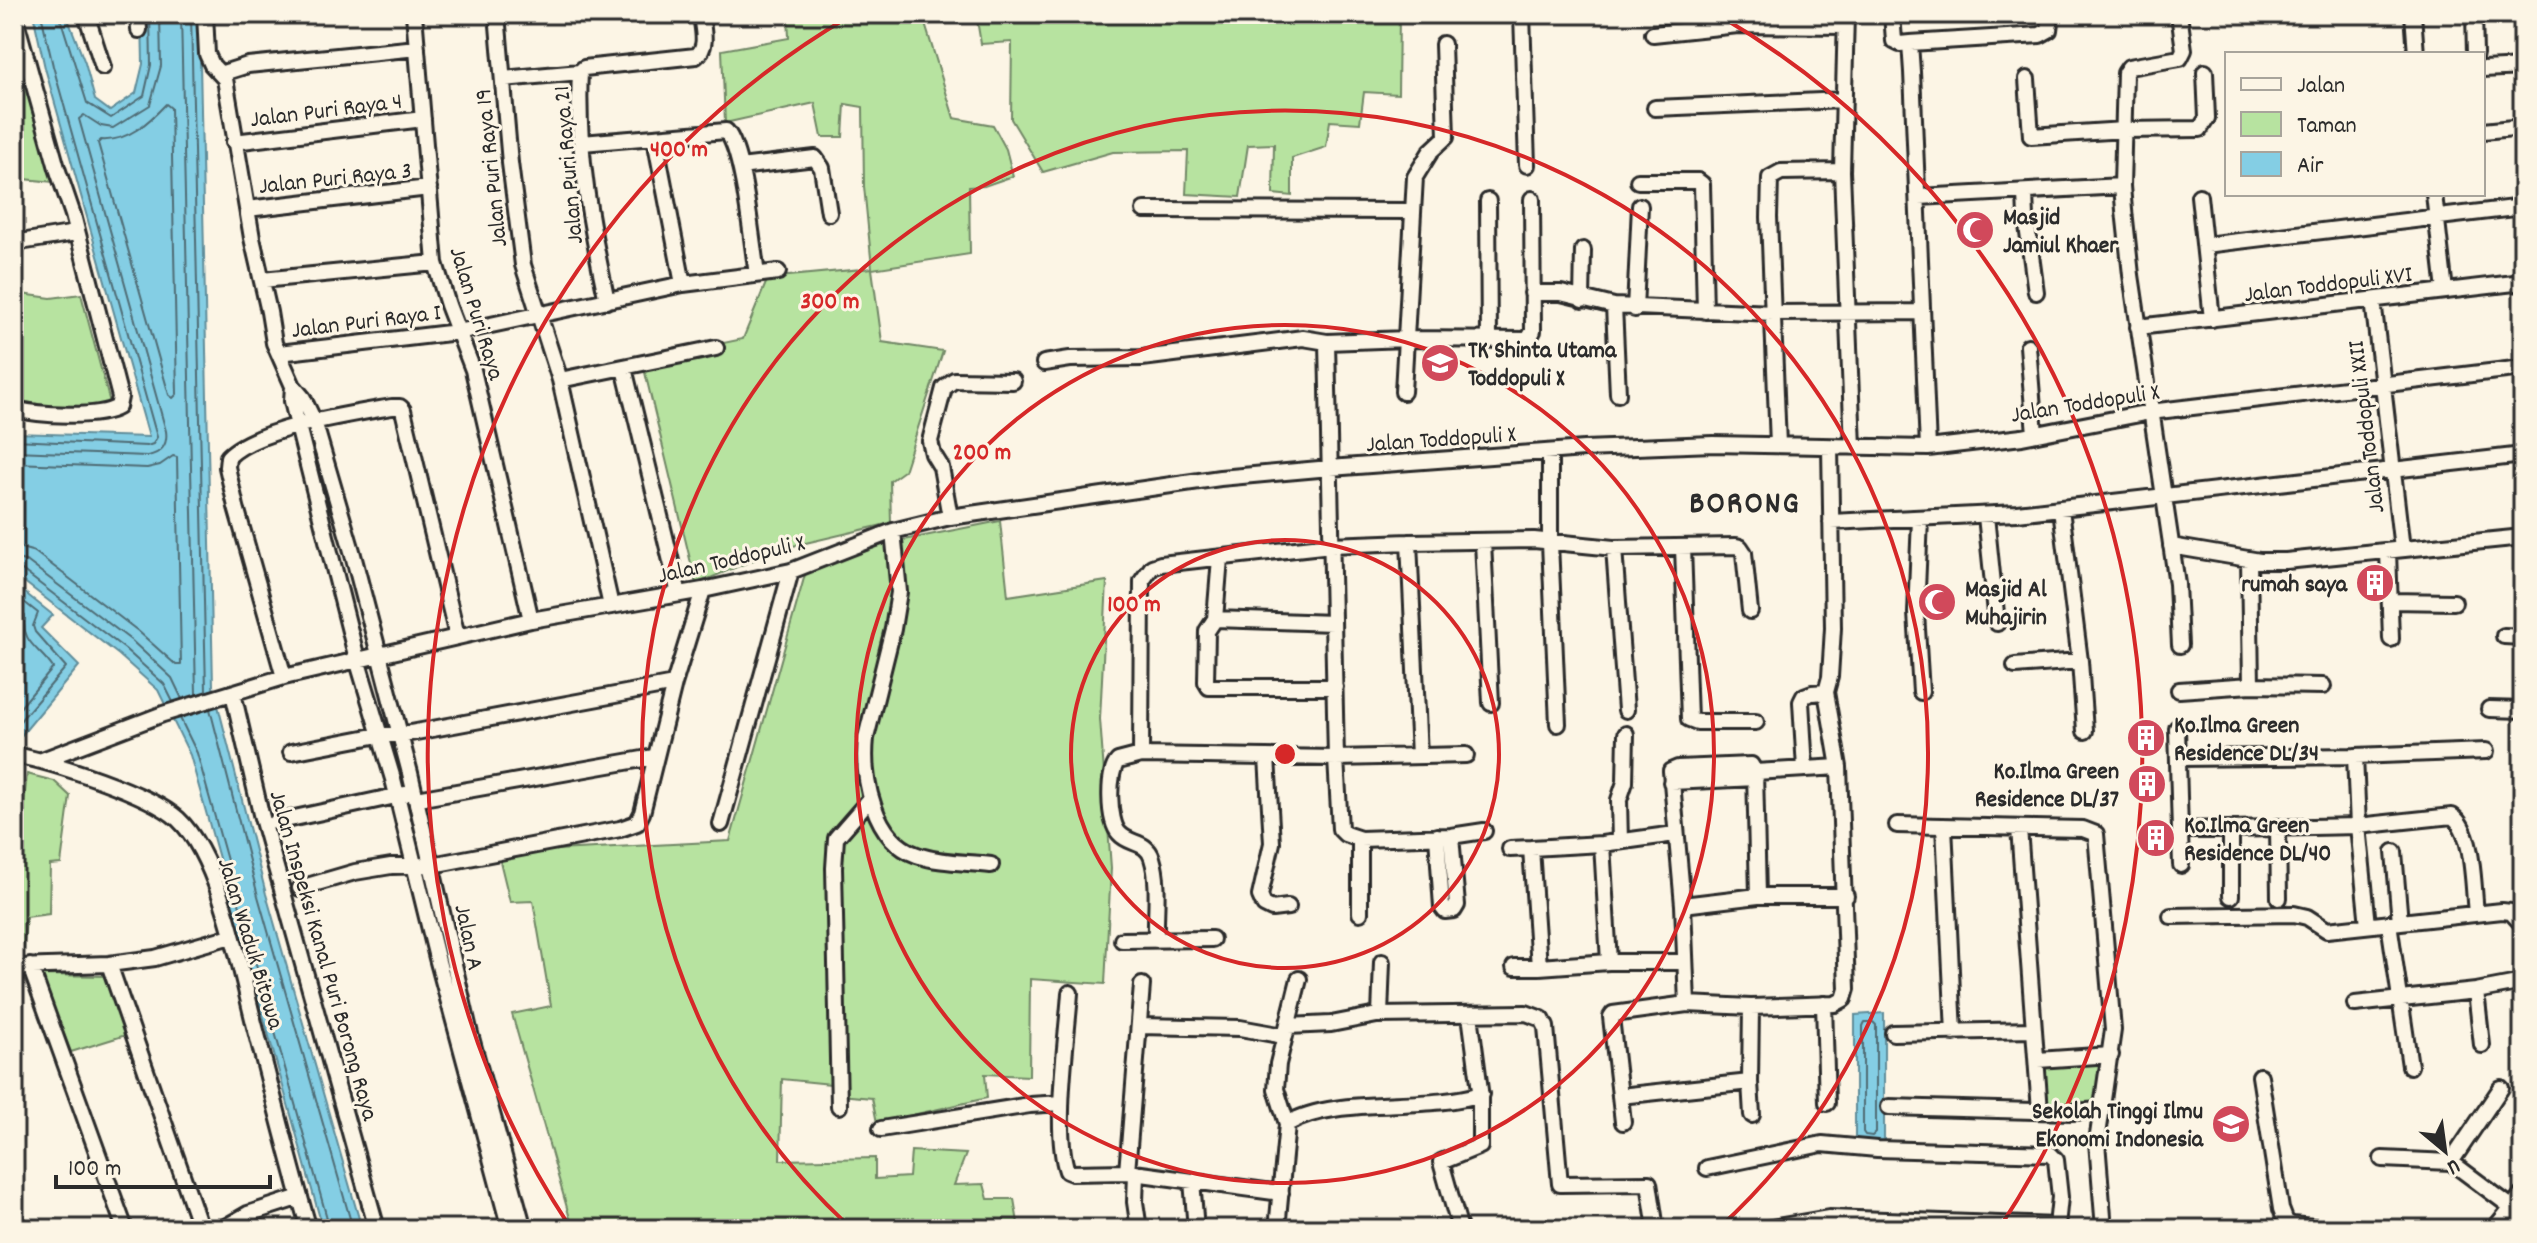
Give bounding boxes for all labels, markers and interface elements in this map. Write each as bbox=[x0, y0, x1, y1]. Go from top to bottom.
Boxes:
legend bbox=[2225, 52, 2485, 196]
text: Jalan bbox=[2297, 70, 2345, 104]
street label: Jalan Puri Raya 21 bbox=[546, 84, 594, 245]
street label: Jalan Puri Raya 4 bbox=[248, 86, 404, 138]
street label: Jalan Puri Raya 19 bbox=[468, 87, 518, 249]
text: Taman bbox=[2297, 110, 2357, 144]
text: 400 m bbox=[650, 134, 708, 168]
text: Air bbox=[2297, 150, 2323, 184]
street label: Jalan Puri Raya 3 bbox=[257, 155, 413, 205]
place label: Masjid Jamiul Khaer bbox=[2003, 202, 2119, 264]
mosque icon: Masjid Jamiul Khaer bbox=[1954, 209, 1996, 251]
street label: Jalan Puri Raya bbox=[439, 243, 512, 385]
street label: Jalan Toddopuli XVI bbox=[2242, 259, 2415, 313]
text: 300 m bbox=[801, 286, 859, 320]
street label: Jalan Puri Raya I bbox=[290, 297, 444, 349]
place label: TK Shinta Utama Toddopuli X bbox=[1468, 335, 1617, 397]
street label: Jalan Toddopuli XXII bbox=[2340, 338, 2395, 515]
school or university icon: TK Shinta Utama Toddopuli X bbox=[1419, 342, 1461, 384]
street label: Jalan Toddopuli X bbox=[2009, 376, 2162, 434]
street label: Jalan Toddopuli X bbox=[1365, 419, 1517, 463]
text: 200 m bbox=[953, 437, 1011, 471]
district label: BORONG bbox=[1689, 483, 1801, 529]
street label: Jalan Toddopuli X bbox=[655, 527, 809, 594]
building icon: rumah saya bbox=[2354, 562, 2396, 604]
place label: rumah saya bbox=[2241, 569, 2348, 603]
place label: Masjid Al Muhajirin bbox=[1965, 574, 2047, 636]
mosque icon: Masjid Al Muhajirin bbox=[1916, 581, 1958, 623]
text: 100 m bbox=[1107, 589, 1161, 623]
place label: Ko.Ilma Green Residence DL/34 bbox=[2174, 710, 2319, 772]
building icon: Ko.Ilma Green Residence DL/34 bbox=[2125, 717, 2167, 759]
centre of rings bbox=[1271, 740, 1299, 768]
place label: Ko.Ilma Green Residence DL/37 bbox=[1975, 756, 2119, 818]
building icon: Ko.Ilma Green Residence DL/37 bbox=[2126, 763, 2168, 805]
street label: Jalan Inspeksi Kanal Puri Borong Raya bbox=[259, 787, 386, 1126]
place label: Ko.Ilma Green Residence DL/40 bbox=[2184, 810, 2331, 872]
building icon: Ko.Ilma Green Residence DL/40 bbox=[2135, 817, 2177, 859]
street label: Jalan Waduk Bitowa bbox=[207, 854, 292, 1034]
street label: Jalan A bbox=[444, 901, 491, 974]
place label: Sekolah Tinggi Ilmu Ekonomi Indonesia bbox=[2032, 1096, 2204, 1158]
school or university icon: Sekolah Tinggi Ilmu Ekonomi Indonesia bbox=[2210, 1103, 2252, 1145]
north arrow bbox=[2405, 1111, 2485, 1191]
scale bar bbox=[56, 1139, 270, 1189]
text: U bbox=[2441, 1149, 2465, 1182]
text: 100 m bbox=[68, 1153, 121, 1187]

